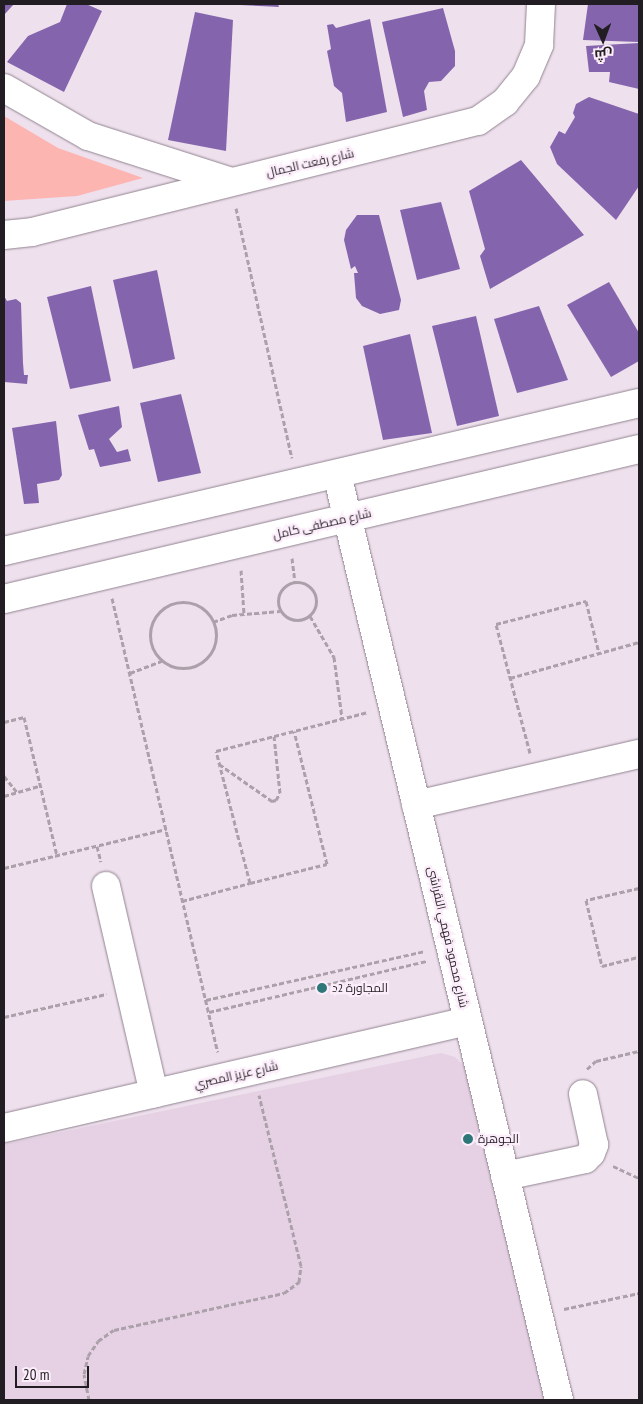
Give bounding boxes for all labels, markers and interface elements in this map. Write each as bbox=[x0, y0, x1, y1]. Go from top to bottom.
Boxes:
north arrow bbox=[578, 15, 628, 65]
text: ش bbox=[594, 46, 613, 64]
street label: شارع رفعت الجمال bbox=[265, 146, 355, 180]
street label: شارع مصطفى كامل bbox=[271, 506, 373, 542]
street label: شارع محمود فهمي النقراشى bbox=[425, 865, 471, 1009]
place label: المجاورة 2د bbox=[332, 981, 388, 995]
marker: المجاورة 2د bbox=[316, 982, 328, 994]
street label: شارع عزيز المصري bbox=[193, 1058, 279, 1092]
place label: الجوهرة bbox=[478, 1132, 519, 1146]
marker: الجوهرة bbox=[462, 1133, 474, 1145]
scale bar bbox=[18, 1356, 91, 1388]
text: 20 m bbox=[23, 1365, 49, 1384]

